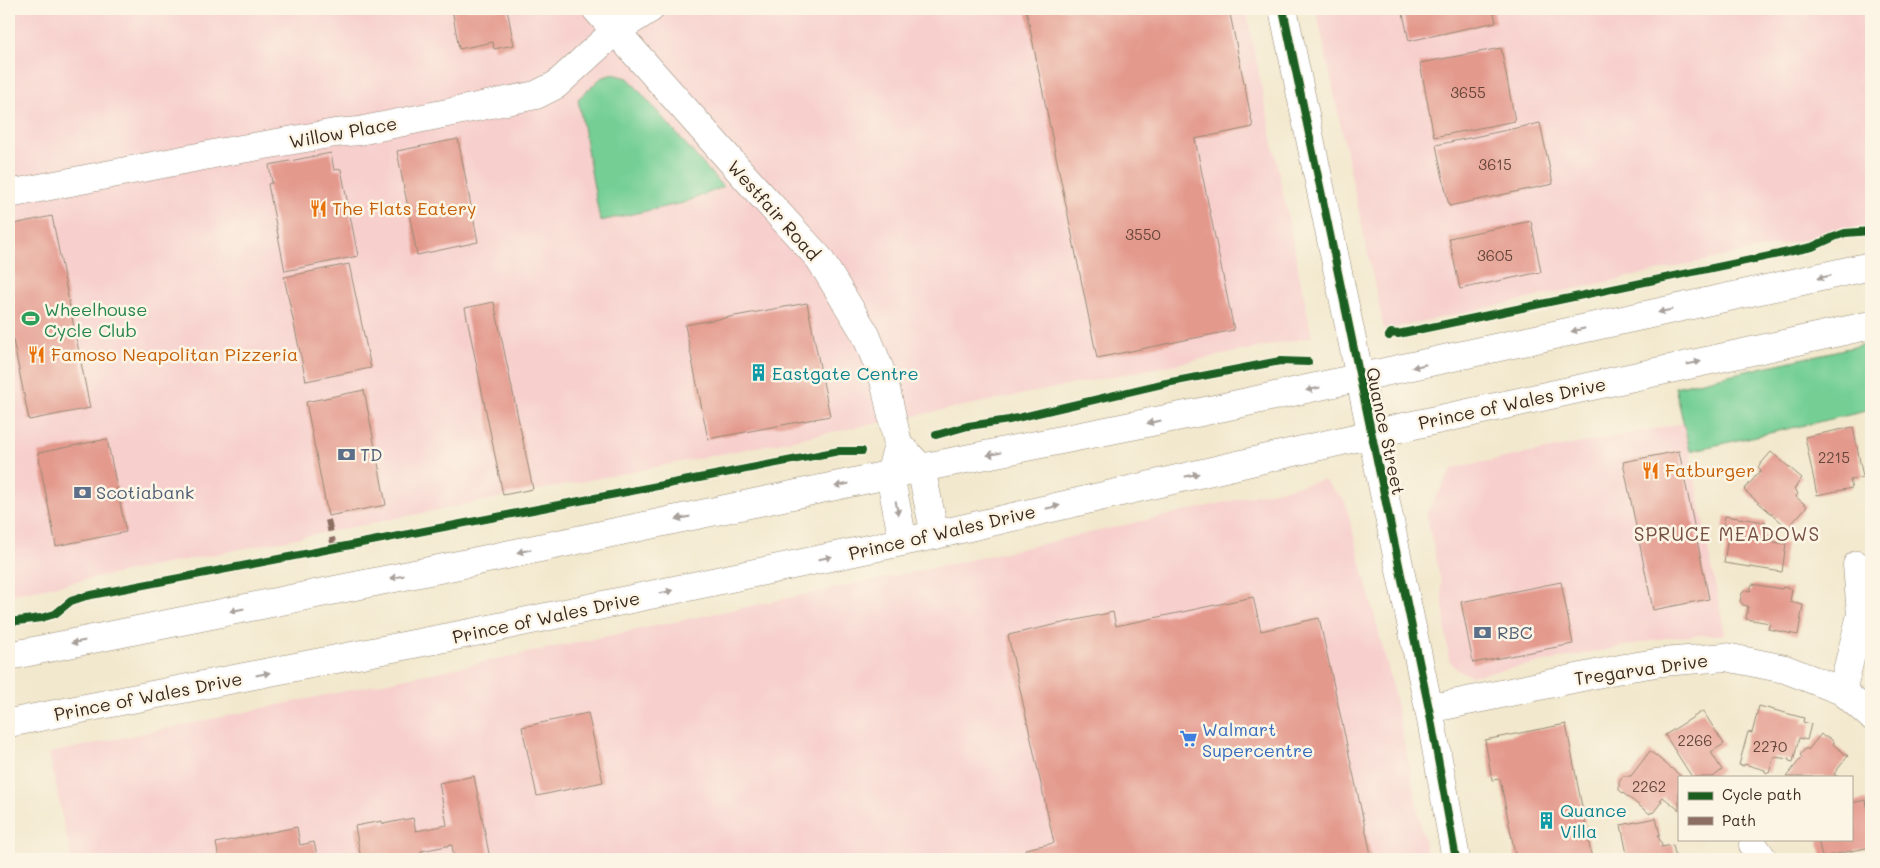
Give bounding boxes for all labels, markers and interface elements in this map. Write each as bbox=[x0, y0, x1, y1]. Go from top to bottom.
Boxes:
house number: 3655 bbox=[1450, 82, 1486, 102]
street label: Willow Place bbox=[287, 111, 399, 153]
house number: 3615 bbox=[1478, 154, 1512, 174]
street label: Westfair Road bbox=[723, 155, 825, 265]
place label: The Flats Eatery bbox=[332, 196, 476, 220]
restaurant icon: The Flats Eatery bbox=[308, 198, 328, 218]
house number: 3550 bbox=[1125, 224, 1161, 244]
house number: 3605 bbox=[1477, 245, 1513, 265]
one-way arrow bbox=[1815, 273, 1831, 281]
place label: Wheelhouse Cycle Club bbox=[44, 297, 147, 342]
one-way arrow bbox=[1657, 307, 1672, 315]
sports icon: Wheelhouse Cycle Club bbox=[20, 309, 40, 329]
one-way arrow bbox=[1570, 326, 1585, 334]
place label: Famoso Neapolitan Pizzeria bbox=[51, 342, 298, 366]
restaurant icon: Famoso Neapolitan Pizzeria bbox=[27, 344, 47, 364]
one-way arrow bbox=[1687, 359, 1703, 367]
place label: Eastgate Centre bbox=[772, 361, 919, 385]
one-way arrow bbox=[1412, 362, 1427, 370]
building icon: Eastgate Centre bbox=[748, 363, 768, 383]
street label: Quance Street bbox=[1361, 365, 1411, 497]
street label: Prince of Wales Drive bbox=[1416, 371, 1608, 435]
one-way arrow bbox=[1305, 385, 1320, 393]
one-way arrow bbox=[1145, 418, 1161, 426]
place label: TD bbox=[360, 442, 382, 466]
bank icon: TD bbox=[336, 444, 356, 464]
house number: 2215 bbox=[1818, 447, 1850, 467]
one-way arrow bbox=[986, 450, 1002, 458]
place label: Fatburger bbox=[1665, 458, 1755, 482]
restaurant icon: Fatburger bbox=[1641, 460, 1661, 480]
one-way arrow bbox=[1185, 471, 1200, 479]
place label: Scotiabank bbox=[96, 480, 194, 504]
one-way arrow bbox=[834, 481, 850, 489]
bank icon: Scotiabank bbox=[72, 482, 92, 502]
street label: Prince of Wales Drive bbox=[846, 499, 1038, 565]
one-way arrow bbox=[893, 500, 901, 516]
one-way arrow bbox=[1046, 503, 1061, 511]
one-way arrow bbox=[676, 514, 691, 522]
district label: SPRUCE MEADOWS bbox=[1634, 521, 1820, 546]
one-way arrow bbox=[517, 547, 532, 555]
one-way arrow bbox=[818, 554, 833, 562]
one-way arrow bbox=[388, 574, 404, 582]
street label: Prince of Wales Drive bbox=[450, 585, 642, 649]
one-way arrow bbox=[659, 587, 675, 595]
one-way arrow bbox=[230, 606, 245, 614]
place label: RBC bbox=[1497, 620, 1533, 644]
bank icon: RBC bbox=[1473, 622, 1493, 642]
one-way arrow bbox=[71, 638, 86, 646]
street label: Tregarva Drive bbox=[1573, 648, 1709, 690]
street label: Prince of Wales Drive bbox=[52, 666, 244, 726]
one-way arrow bbox=[255, 669, 271, 677]
place label: Walmart Supercentre bbox=[1202, 717, 1313, 762]
supermarket icon: Walmart Supercentre bbox=[1178, 729, 1198, 749]
house number: 2266 bbox=[1678, 730, 1712, 750]
house number: 2270 bbox=[1753, 736, 1787, 756]
house number: 2262 bbox=[1632, 776, 1666, 796]
legend bbox=[1678, 776, 1852, 840]
text: Cycle path bbox=[1722, 784, 1801, 804]
place label: Quance Villa bbox=[1560, 798, 1627, 843]
building icon: Quance Villa bbox=[1536, 810, 1556, 830]
text: Path bbox=[1722, 810, 1756, 830]

